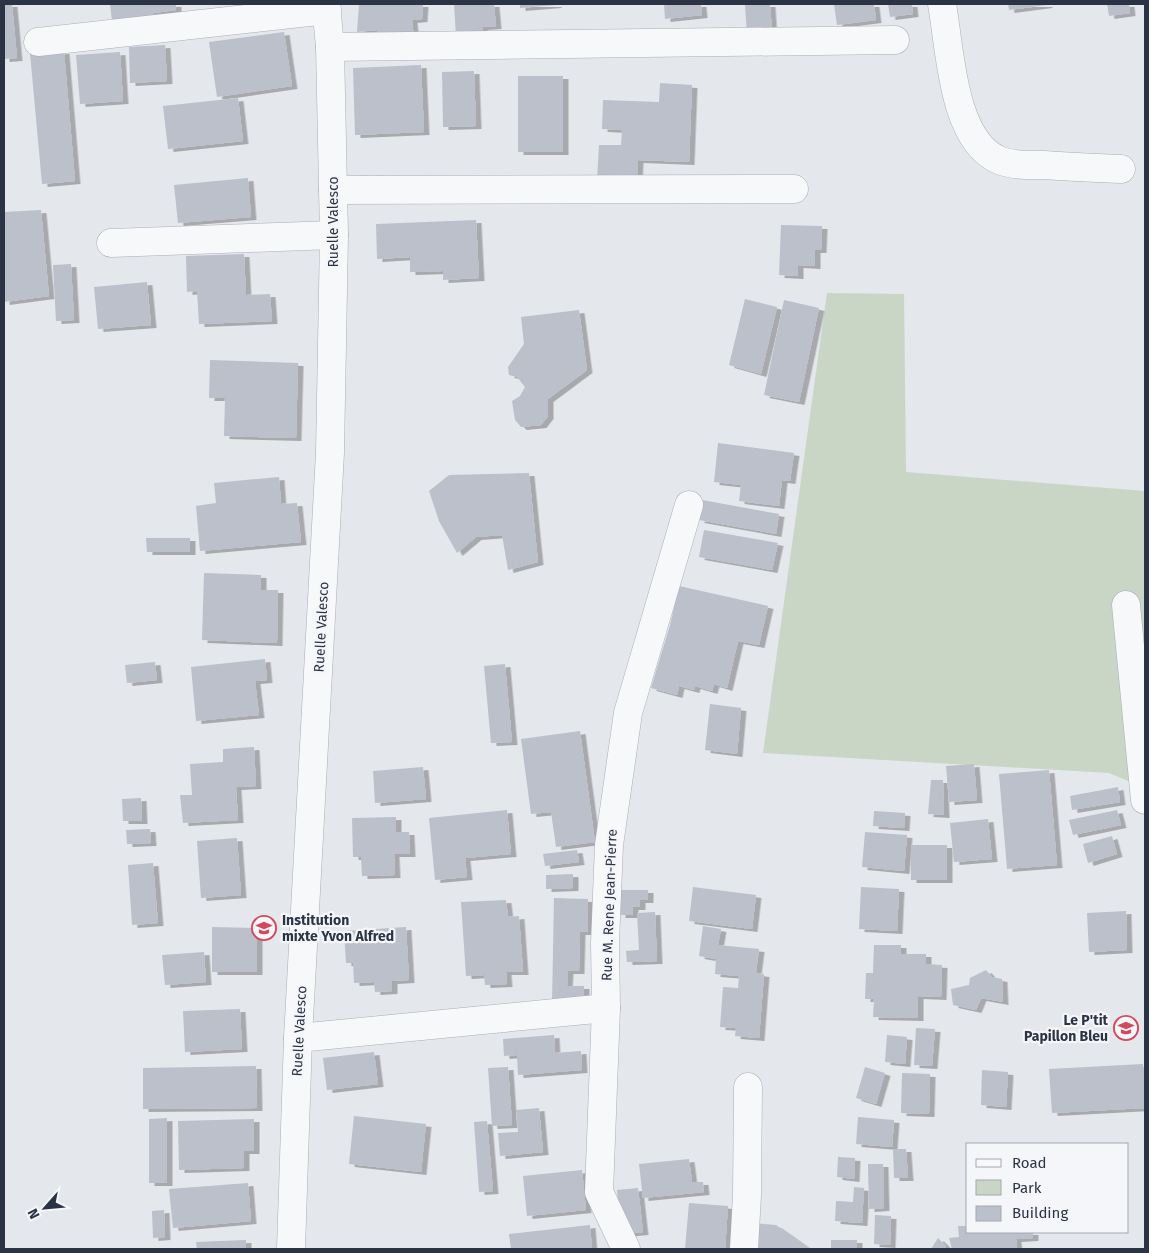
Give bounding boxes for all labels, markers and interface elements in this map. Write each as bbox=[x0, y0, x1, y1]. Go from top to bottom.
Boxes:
street label: Ruelle Valesco bbox=[325, 176, 342, 268]
street label: Ruelle Valesco bbox=[311, 581, 332, 673]
street label: Rue M. Rene Jean-Pierre bbox=[598, 829, 621, 981]
place label: Institution mixte Yvon Alfred bbox=[282, 912, 394, 945]
school or university icon: Institution mixte Yvon Alfred bbox=[251, 915, 277, 941]
street label: Ruelle Valesco bbox=[289, 985, 310, 1077]
place label: Le P'tit Papillon Bleu bbox=[1024, 1012, 1109, 1045]
school or university icon: Le P'tit Papillon Bleu bbox=[1113, 1015, 1139, 1041]
legend bbox=[966, 1143, 1129, 1233]
text: Road bbox=[1012, 1154, 1047, 1172]
text: Park bbox=[1012, 1179, 1042, 1197]
north arrow bbox=[20, 1183, 70, 1233]
text: Building bbox=[1012, 1204, 1068, 1222]
text: N bbox=[24, 1206, 44, 1222]

